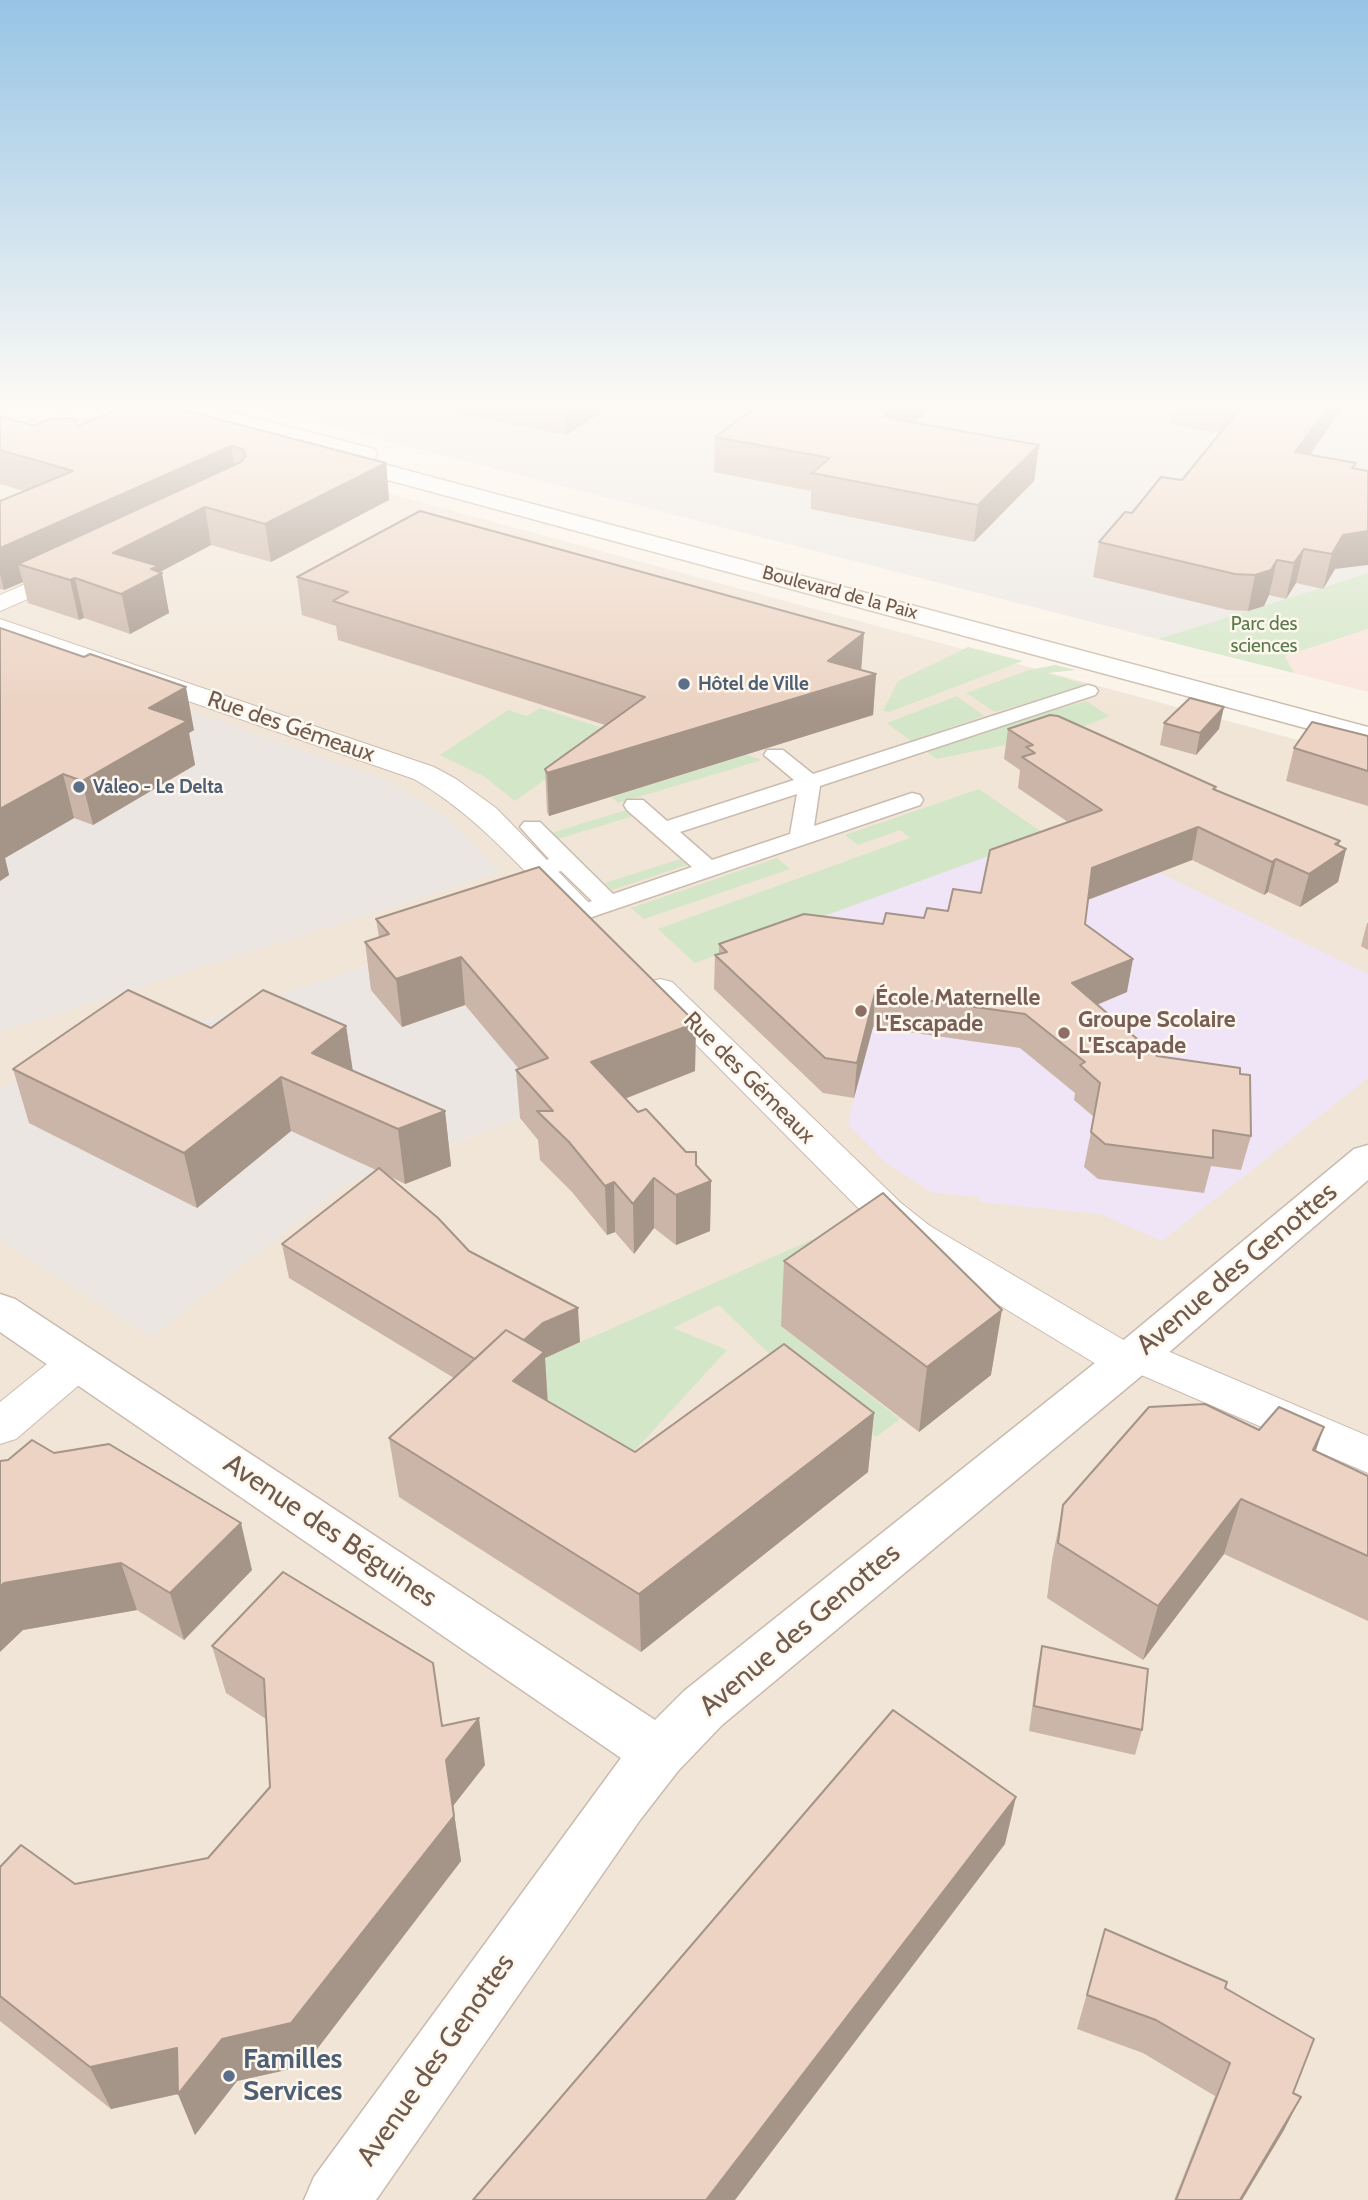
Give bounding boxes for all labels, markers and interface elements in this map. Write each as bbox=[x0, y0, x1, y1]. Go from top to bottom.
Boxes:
street label: Boulevard de la Paix bbox=[760, 561, 920, 625]
park label: Parc des sciences bbox=[1231, 613, 1297, 657]
place label: Hôtel de Ville bbox=[698, 673, 809, 695]
marker: Hôtel de Ville bbox=[676, 676, 692, 692]
street label: Rue des Gémeaux bbox=[204, 685, 378, 769]
place label: Valeo - Le Delta bbox=[93, 776, 223, 798]
marker: Valeo - Le Delta bbox=[71, 779, 87, 795]
place label: École Maternelle L'Escapade bbox=[875, 984, 1040, 1038]
marker: École Maternelle L'Escapade bbox=[853, 1003, 869, 1019]
street label: Rue des Gémeaux bbox=[677, 1006, 821, 1150]
place label: Groupe Scolaire L'Escapade bbox=[1078, 1006, 1236, 1060]
marker: Groupe Scolaire L'Escapade bbox=[1056, 1025, 1072, 1041]
street label: Avenue des Genottes bbox=[1130, 1175, 1344, 1363]
street label: Avenue des Béguines bbox=[217, 1447, 443, 1615]
street label: Avenue des Genottes bbox=[693, 1536, 907, 1724]
street label: Avenue des Genottes bbox=[350, 1947, 522, 2173]
place label: Familles Services bbox=[243, 2043, 342, 2109]
marker: Familles Services bbox=[221, 2068, 237, 2084]

